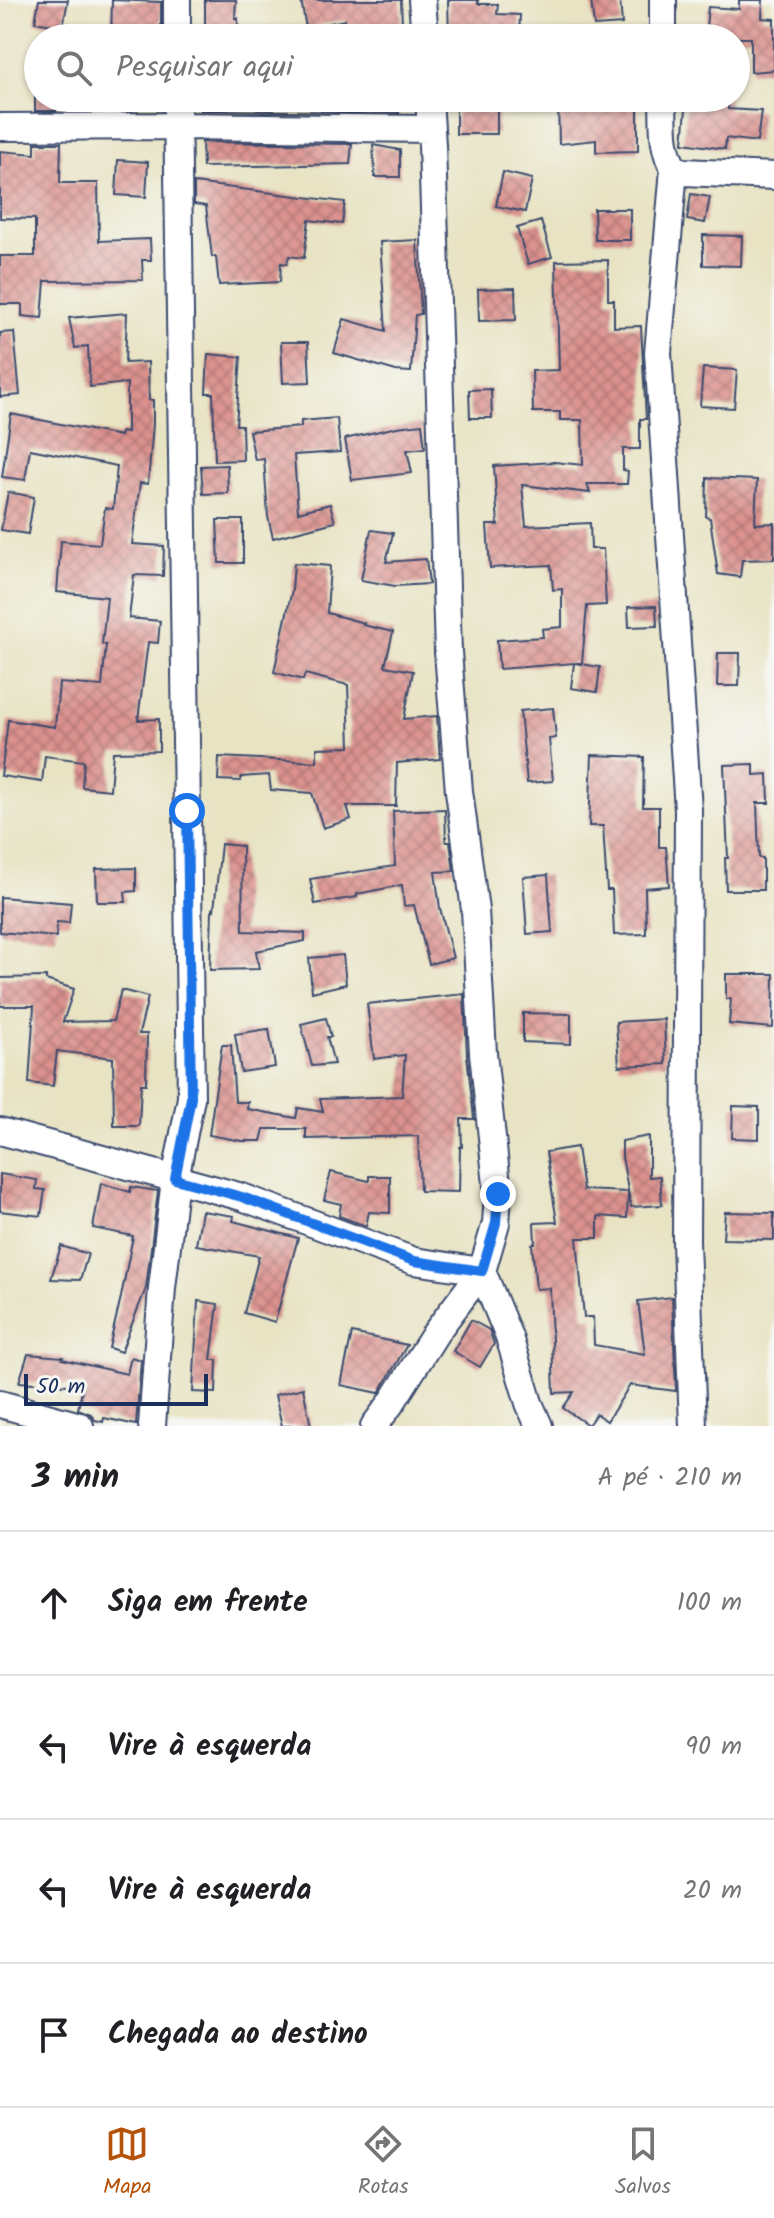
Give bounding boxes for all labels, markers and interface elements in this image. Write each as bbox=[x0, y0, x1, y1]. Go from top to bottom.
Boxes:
search box bbox=[24, 24, 750, 112]
text: Pesquisar aqui bbox=[116, 44, 293, 92]
icon: search bbox=[52, 46, 96, 90]
route start bbox=[169, 793, 205, 829]
route end bbox=[480, 1176, 516, 1212]
scale bar bbox=[24, 1370, 208, 1406]
text: 50 m bbox=[36, 1370, 85, 1405]
text: 3 min bbox=[32, 1451, 119, 1505]
text: A pé · 210 m bbox=[598, 1457, 742, 1499]
text: Siga em frente bbox=[108, 1579, 308, 1627]
icon: ahead bbox=[32, 1581, 76, 1625]
text: 100 m bbox=[677, 1582, 742, 1624]
text: Vire à esquerda bbox=[108, 1723, 312, 1771]
icon: left bbox=[32, 1725, 76, 1769]
text: 90 m bbox=[685, 1726, 742, 1768]
text: Vire à esquerda bbox=[108, 1867, 312, 1915]
icon: left bbox=[32, 1869, 76, 1913]
text: 20 m bbox=[683, 1870, 742, 1912]
text: Chegada ao destino bbox=[108, 2011, 368, 2059]
icon: arrive bbox=[32, 2013, 76, 2057]
tab: Mapa bbox=[103, 2122, 152, 2205]
tab: Rotas bbox=[358, 2122, 409, 2205]
tab: Salvos bbox=[615, 2122, 671, 2205]

